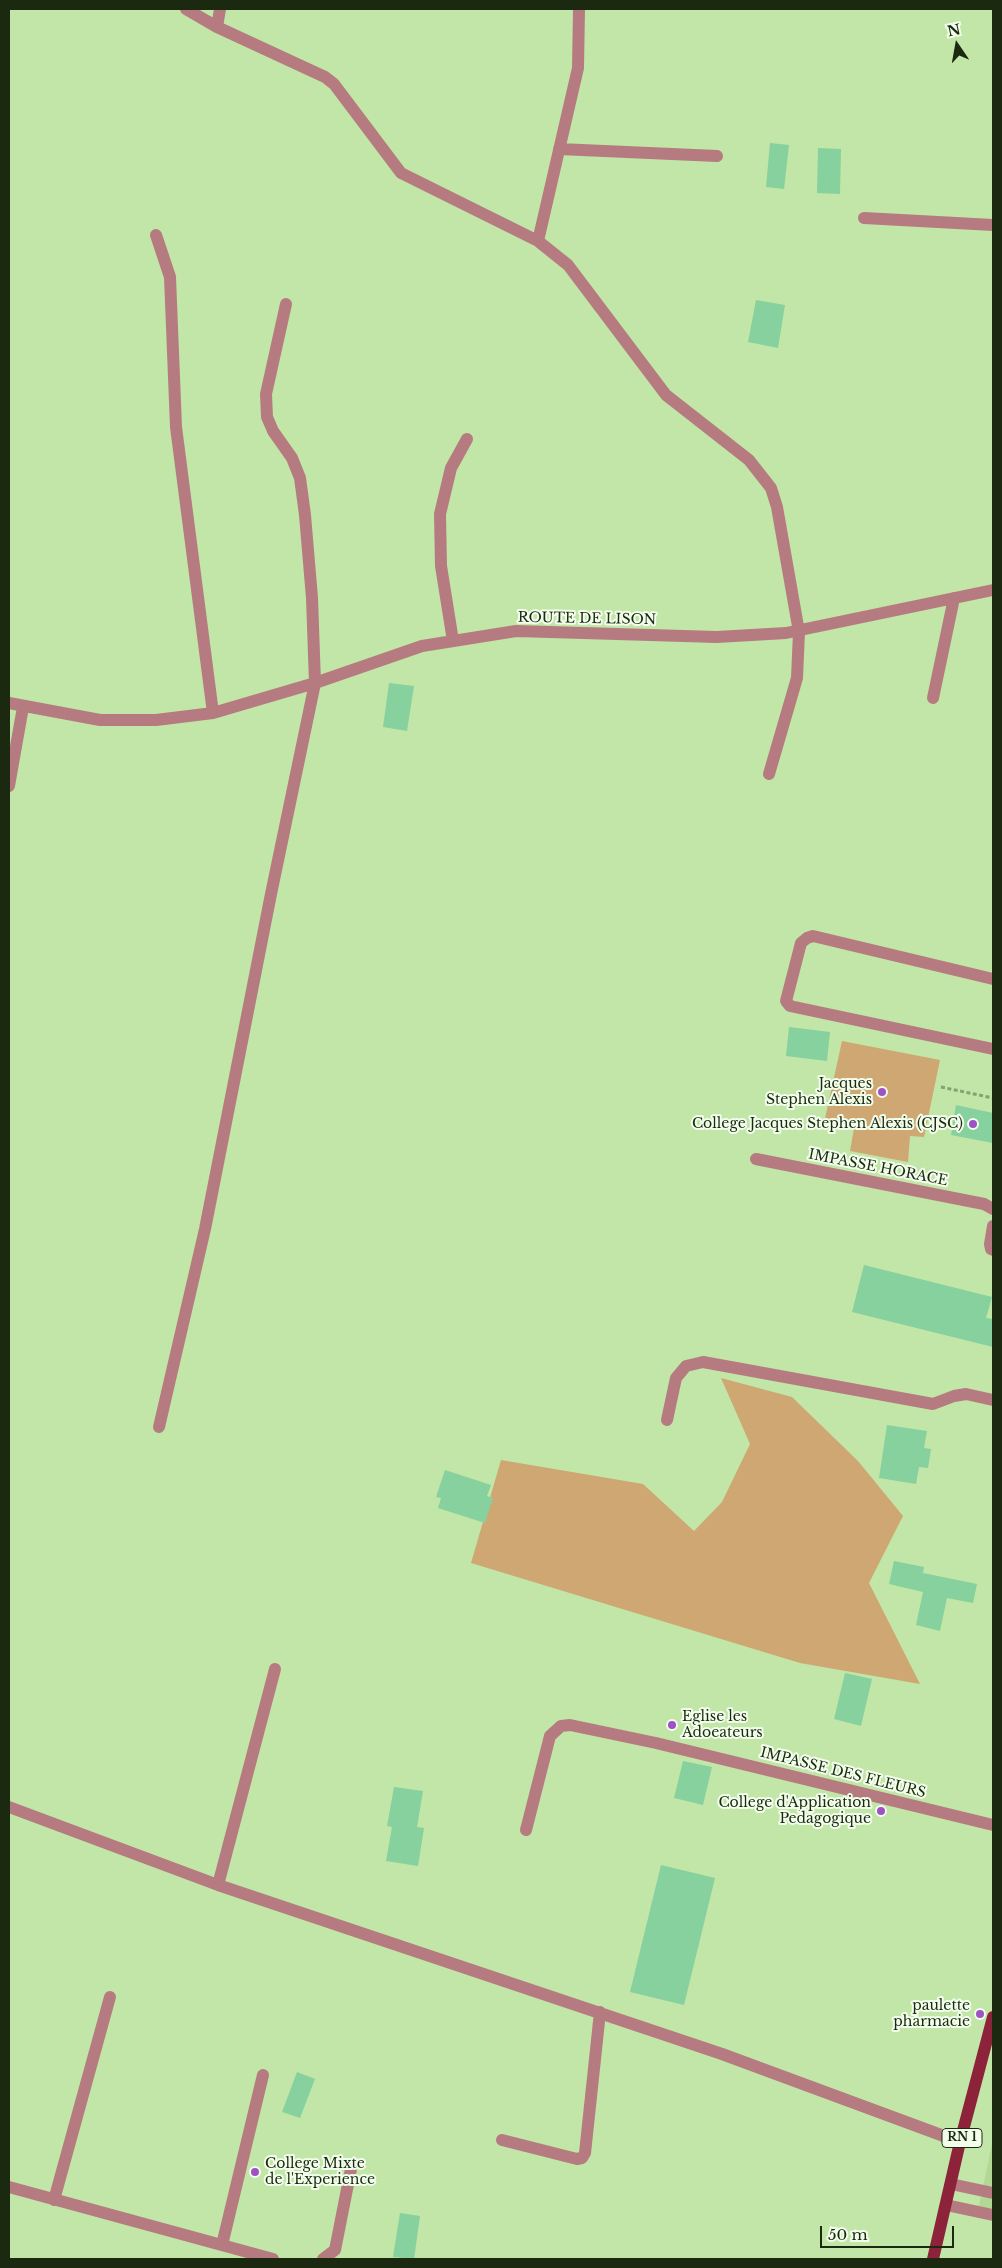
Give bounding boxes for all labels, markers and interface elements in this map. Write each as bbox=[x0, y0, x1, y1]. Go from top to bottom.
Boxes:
north arrow bbox=[932, 20, 982, 70]
text: N bbox=[946, 20, 962, 41]
street label: ROUTE DE LISON bbox=[518, 609, 656, 629]
place label: Jacques Stephen Alexis bbox=[766, 1076, 872, 1108]
marker: Jacques Stephen Alexis bbox=[876, 1086, 888, 1098]
place label: College Jacques Stephen Alexis (CJSC) bbox=[692, 1116, 963, 1132]
marker: College Jacques Stephen Alexis (CJSC) bbox=[967, 1118, 979, 1130]
street label: IMPASSE HORACE bbox=[807, 1146, 949, 1190]
place label: Eglise les Adoeateurs bbox=[682, 1709, 763, 1741]
marker: Eglise les Adoeateurs bbox=[666, 1719, 678, 1731]
street label: IMPASSE DES FLEURS bbox=[758, 1744, 928, 1802]
place label: College d'Application Pedagogique bbox=[718, 1795, 871, 1828]
marker: College d'Application Pedagogique bbox=[875, 1805, 887, 1817]
place label: paulette pharmacie bbox=[893, 1998, 970, 2030]
marker: paulette pharmacie bbox=[974, 2008, 986, 2020]
road number: RN 1 bbox=[942, 2128, 982, 2148]
place label: College Mixte de l'Experience bbox=[265, 2156, 375, 2188]
marker: College Mixte de l'Experience bbox=[249, 2166, 261, 2178]
scale bar bbox=[822, 2216, 956, 2248]
text: 50 m bbox=[828, 2225, 868, 2244]

